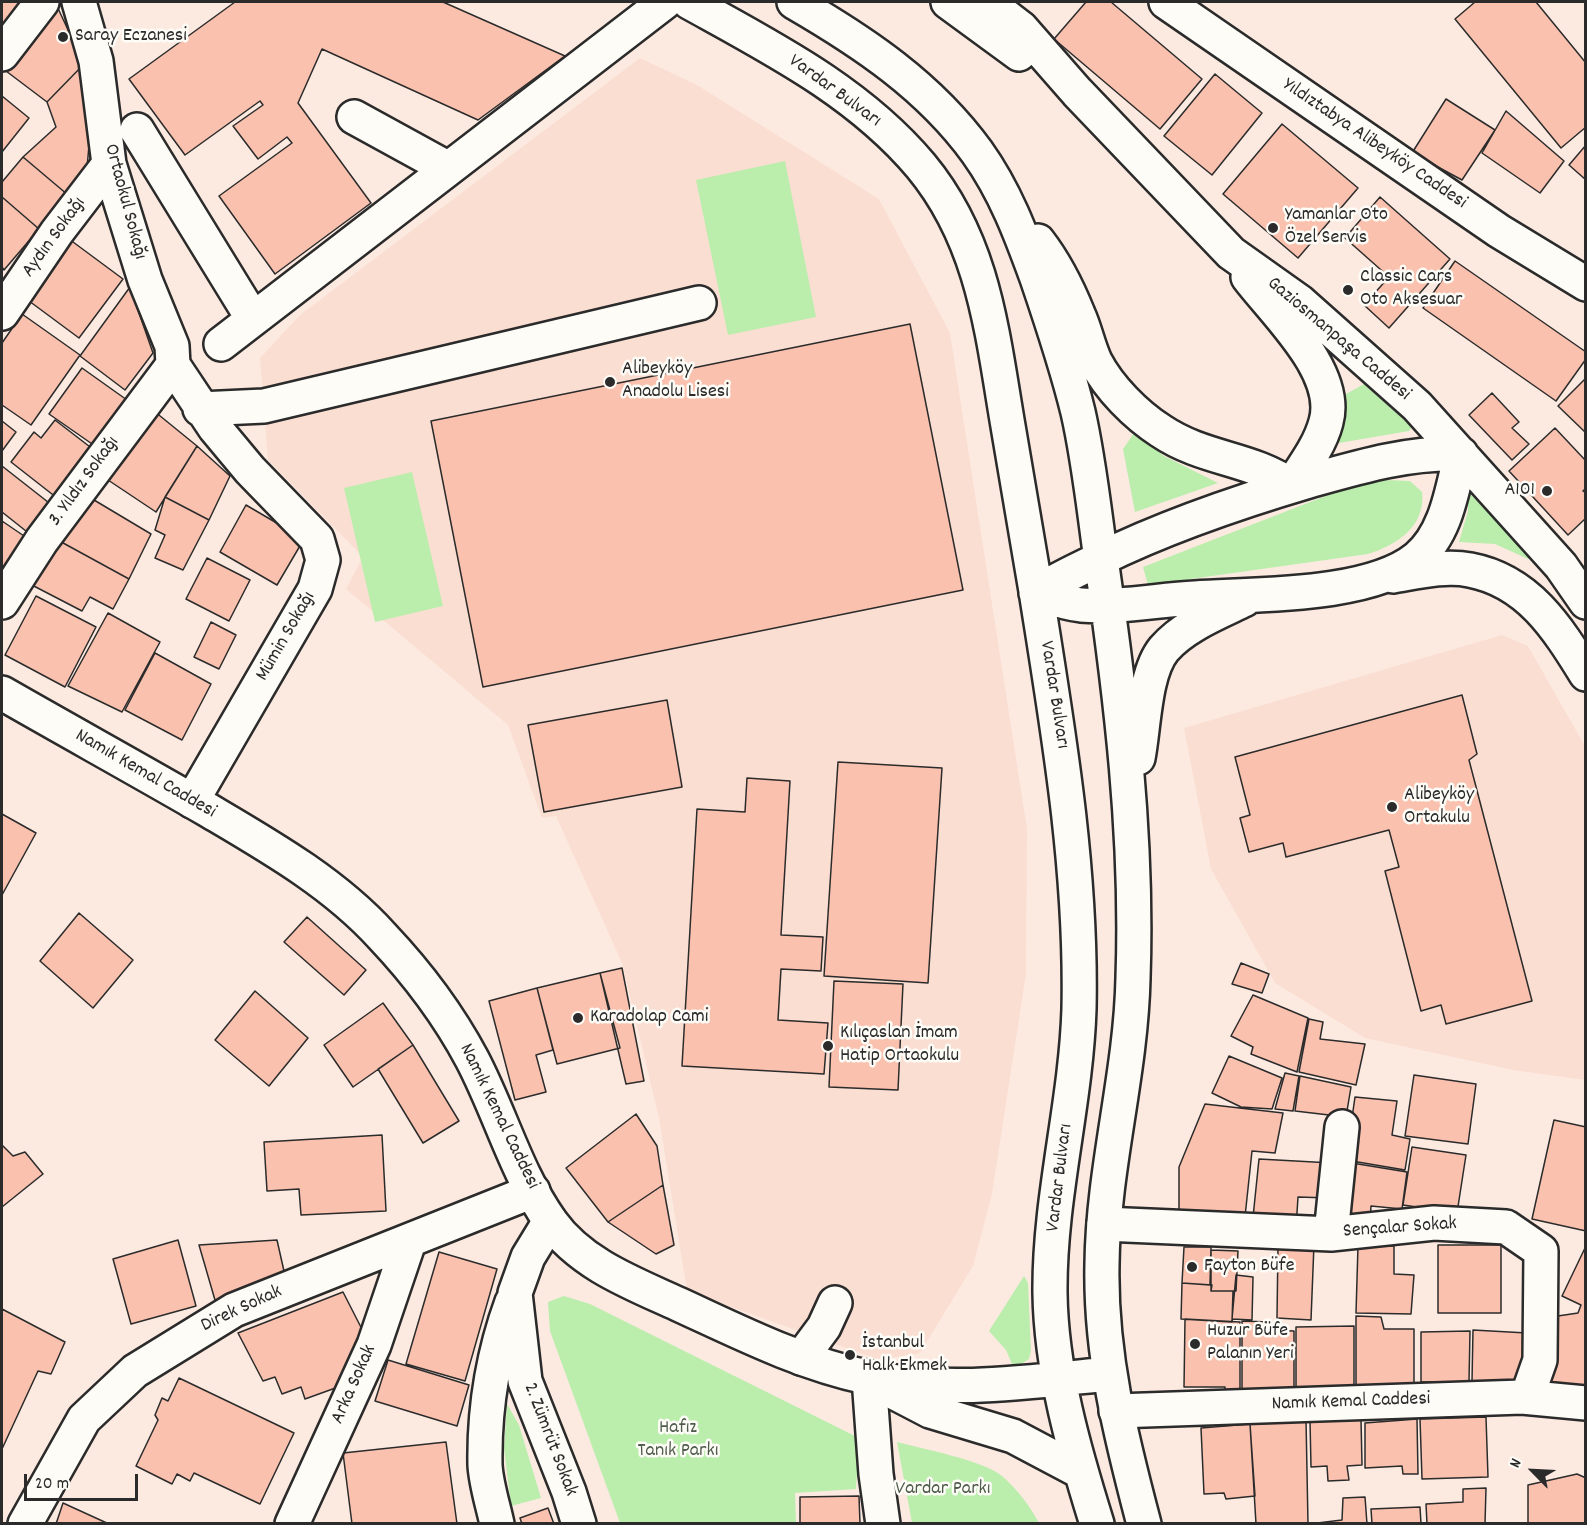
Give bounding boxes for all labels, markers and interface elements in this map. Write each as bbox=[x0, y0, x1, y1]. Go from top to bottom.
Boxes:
place label: Saray Eczanesi bbox=[75, 25, 187, 49]
marker: Saray Eczanesi bbox=[56, 30, 70, 44]
street label: Vardar Bulvarı bbox=[783, 50, 885, 134]
street label: Yıldıztabya Alibeyköy Caddesi bbox=[1277, 74, 1471, 216]
street label: Ortaokul Sokağı bbox=[97, 142, 151, 262]
street label: Aydın Sokağı bbox=[18, 193, 92, 283]
place label: Yamanlar Oto Özel Servis bbox=[1285, 204, 1388, 251]
marker: Yamanlar Oto Özel Servis bbox=[1266, 221, 1280, 235]
place label: Classic Cars Oto Aksesuar bbox=[1360, 266, 1463, 313]
street label: Gaziosmanpaşa Caddesi bbox=[1261, 273, 1415, 407]
marker: Classic Cars Oto Aksesuar bbox=[1341, 283, 1355, 297]
place label: Alibeyköy Anadolu Lisesi bbox=[622, 358, 729, 405]
marker: Alibeyköy Anadolu Lisesi bbox=[603, 375, 617, 389]
street label: 3. Yıldız Sokağı bbox=[44, 432, 126, 532]
place label: A101 bbox=[1504, 479, 1535, 503]
marker: A101 bbox=[1540, 484, 1554, 498]
street label: Mümin Sokağı bbox=[252, 588, 322, 686]
street label: Vardar Bulvarı bbox=[1033, 639, 1073, 751]
street label: Namık Kemal Caddesi bbox=[70, 725, 220, 825]
place label: Alibeyköy Ortakulu bbox=[1404, 784, 1474, 831]
marker: Alibeyköy Ortakulu bbox=[1385, 800, 1399, 814]
place label: Karadolap Cami bbox=[590, 1006, 708, 1030]
marker: Karadolap Cami bbox=[571, 1011, 585, 1025]
place label: Kılıçaslan İmam Hatip Ortaokulu bbox=[840, 1022, 959, 1069]
marker: Kılıçaslan İmam Hatip Ortaokulu bbox=[821, 1039, 835, 1053]
street label: Namık Kemal Caddesi bbox=[452, 1040, 544, 1194]
street label: Vardar Bulvarı bbox=[1042, 1123, 1080, 1233]
street label: Sençalar Sokak bbox=[1342, 1213, 1458, 1245]
place label: Fayton Büfe bbox=[1204, 1255, 1294, 1279]
marker: Fayton Büfe bbox=[1185, 1260, 1199, 1274]
street label: Direk Sokak bbox=[198, 1281, 286, 1339]
place label: Huzur Büfe Palanın Yeri bbox=[1207, 1320, 1294, 1367]
place label: İstanbul Halk Ekmek bbox=[862, 1332, 947, 1379]
marker: Huzur Büfe Palanın Yeri bbox=[1188, 1337, 1202, 1351]
street label: Arka Sokak bbox=[327, 1342, 383, 1428]
marker: İstanbul Halk Ekmek bbox=[843, 1348, 857, 1362]
street label: 2. Zümrüt Sokak bbox=[516, 1380, 582, 1500]
street label: Namık Kemal Caddesi bbox=[1271, 1388, 1431, 1418]
park label: Hafız Tanık Parkı bbox=[638, 1417, 718, 1464]
north arrow bbox=[1503, 1441, 1563, 1501]
text: N bbox=[1504, 1455, 1528, 1472]
scale bar bbox=[27, 1462, 141, 1500]
text: 20 m bbox=[35, 1472, 69, 1497]
park label: Vardar Parkı bbox=[896, 1478, 990, 1502]

